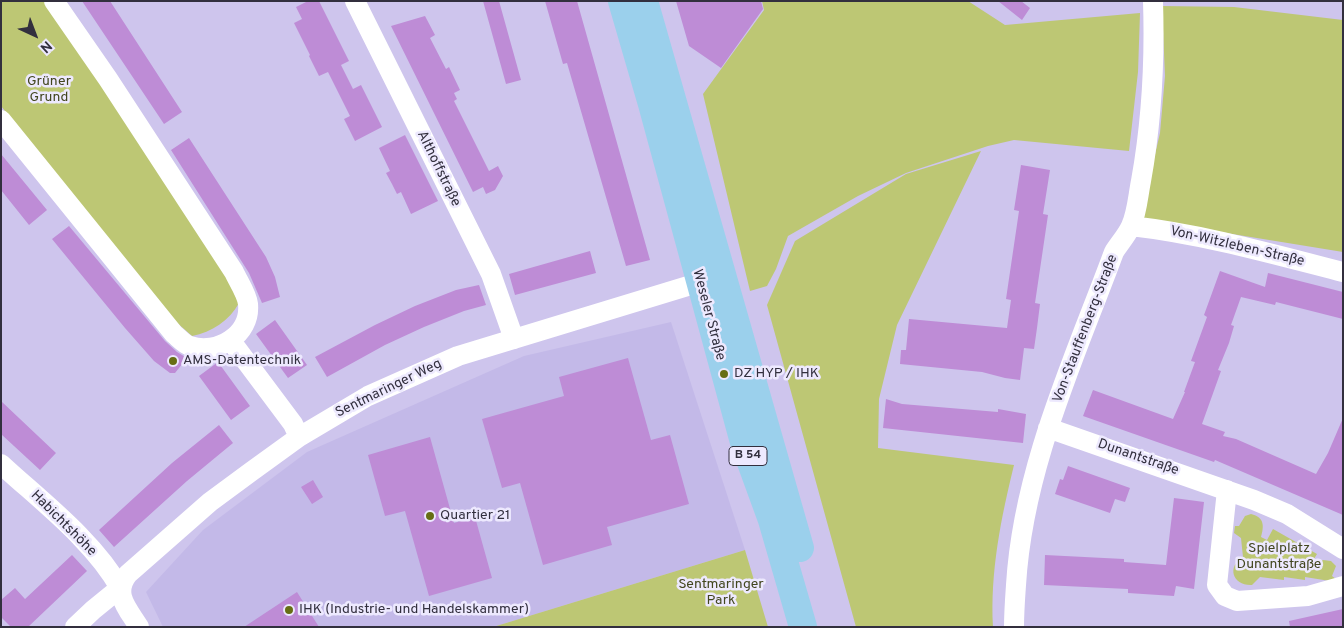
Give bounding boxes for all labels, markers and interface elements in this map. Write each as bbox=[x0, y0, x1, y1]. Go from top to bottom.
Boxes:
north arrow bbox=[10, 10, 60, 60]
text: N bbox=[36, 37, 55, 56]
park label: Grüner Grund bbox=[27, 74, 71, 106]
street label: Althoffstraße bbox=[412, 128, 464, 210]
street label: Von-Witzleben-Straße bbox=[1168, 223, 1306, 271]
street label: Von-Stauffenberg-Straße bbox=[1050, 253, 1122, 405]
street label: Weseler Straße bbox=[688, 268, 728, 362]
place label: AMS-Datentechnik bbox=[183, 353, 301, 369]
marker: AMS-Datentechnik bbox=[167, 355, 179, 367]
street label: Sentmaringer Weg bbox=[333, 356, 445, 422]
place label: DZ HYP / IHK bbox=[734, 366, 819, 382]
marker: DZ HYP / IHK bbox=[718, 368, 730, 380]
street label: Dunantstraße bbox=[1095, 436, 1181, 480]
road number: B 54 bbox=[729, 446, 767, 466]
street label: Habichtshöhe bbox=[27, 488, 99, 560]
place label: Quartier 21 bbox=[440, 508, 510, 524]
marker: Quartier 21 bbox=[424, 510, 436, 522]
park label: Spielplatz Dunantstraße bbox=[1237, 541, 1321, 574]
park label: Sentmaringer Park bbox=[678, 577, 764, 610]
place label: IHK (Industrie- und Handelskammer) bbox=[299, 602, 529, 618]
marker: IHK (Industrie- und Handelskammer) bbox=[283, 604, 295, 616]

